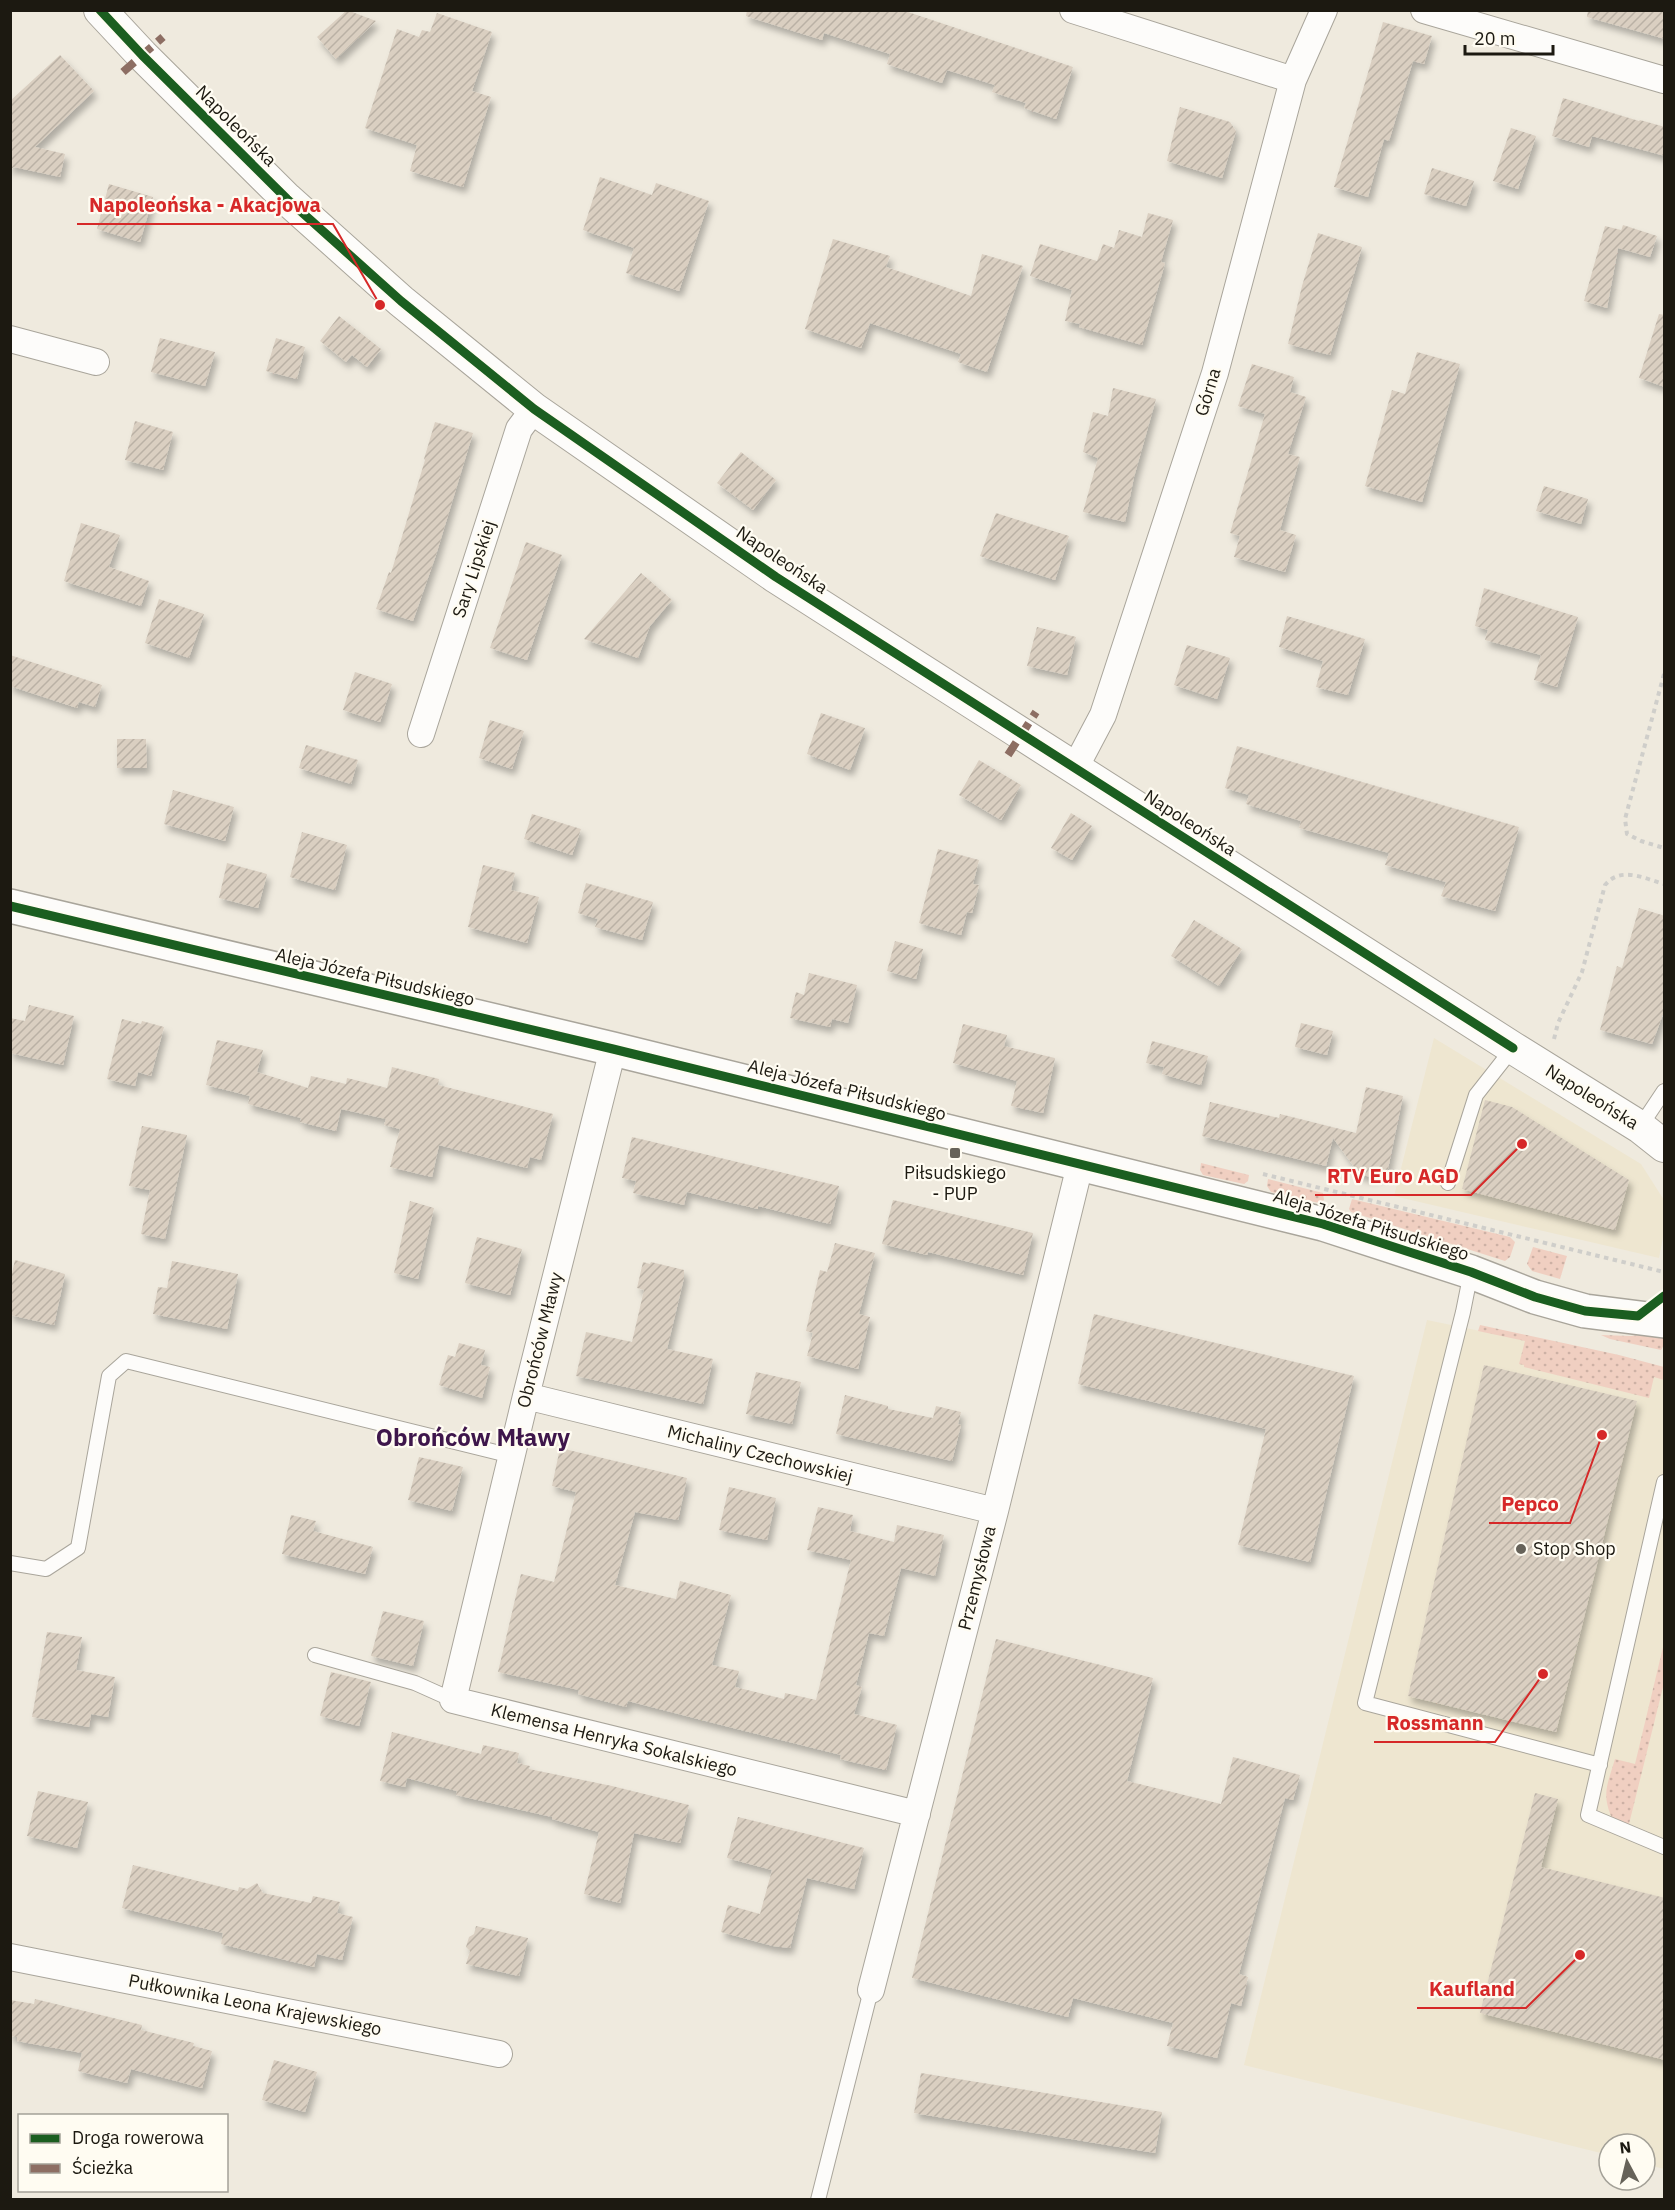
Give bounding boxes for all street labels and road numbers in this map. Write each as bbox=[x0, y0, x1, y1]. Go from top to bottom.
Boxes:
street label: Napoleońska bbox=[191, 80, 282, 171]
street label: Górna bbox=[1189, 365, 1226, 419]
street label: Sary Lipskiej bbox=[447, 517, 500, 621]
street label: Napoleońska bbox=[732, 520, 833, 599]
street label: Napoleońska bbox=[1140, 784, 1241, 861]
street label: Aleja Józefa Piłsudskiego bbox=[273, 942, 477, 1011]
street label: Aleja Józefa Piłsudskiego bbox=[746, 1054, 949, 1125]
street label: Napoleońska bbox=[1541, 1059, 1644, 1135]
street label: Aleja Józefa Piłsudskiego bbox=[1270, 1184, 1472, 1265]
street label: Obrońców Mławy bbox=[512, 1270, 567, 1410]
street label: Michaliny Czechowskiej bbox=[665, 1419, 855, 1488]
street label: Przemysłowa bbox=[952, 1523, 1001, 1633]
street label: Klemensa Henryka Sokalskiego bbox=[489, 1698, 740, 1781]
street label: Pułkownika Leona Krajewskiego bbox=[126, 1969, 384, 2040]

